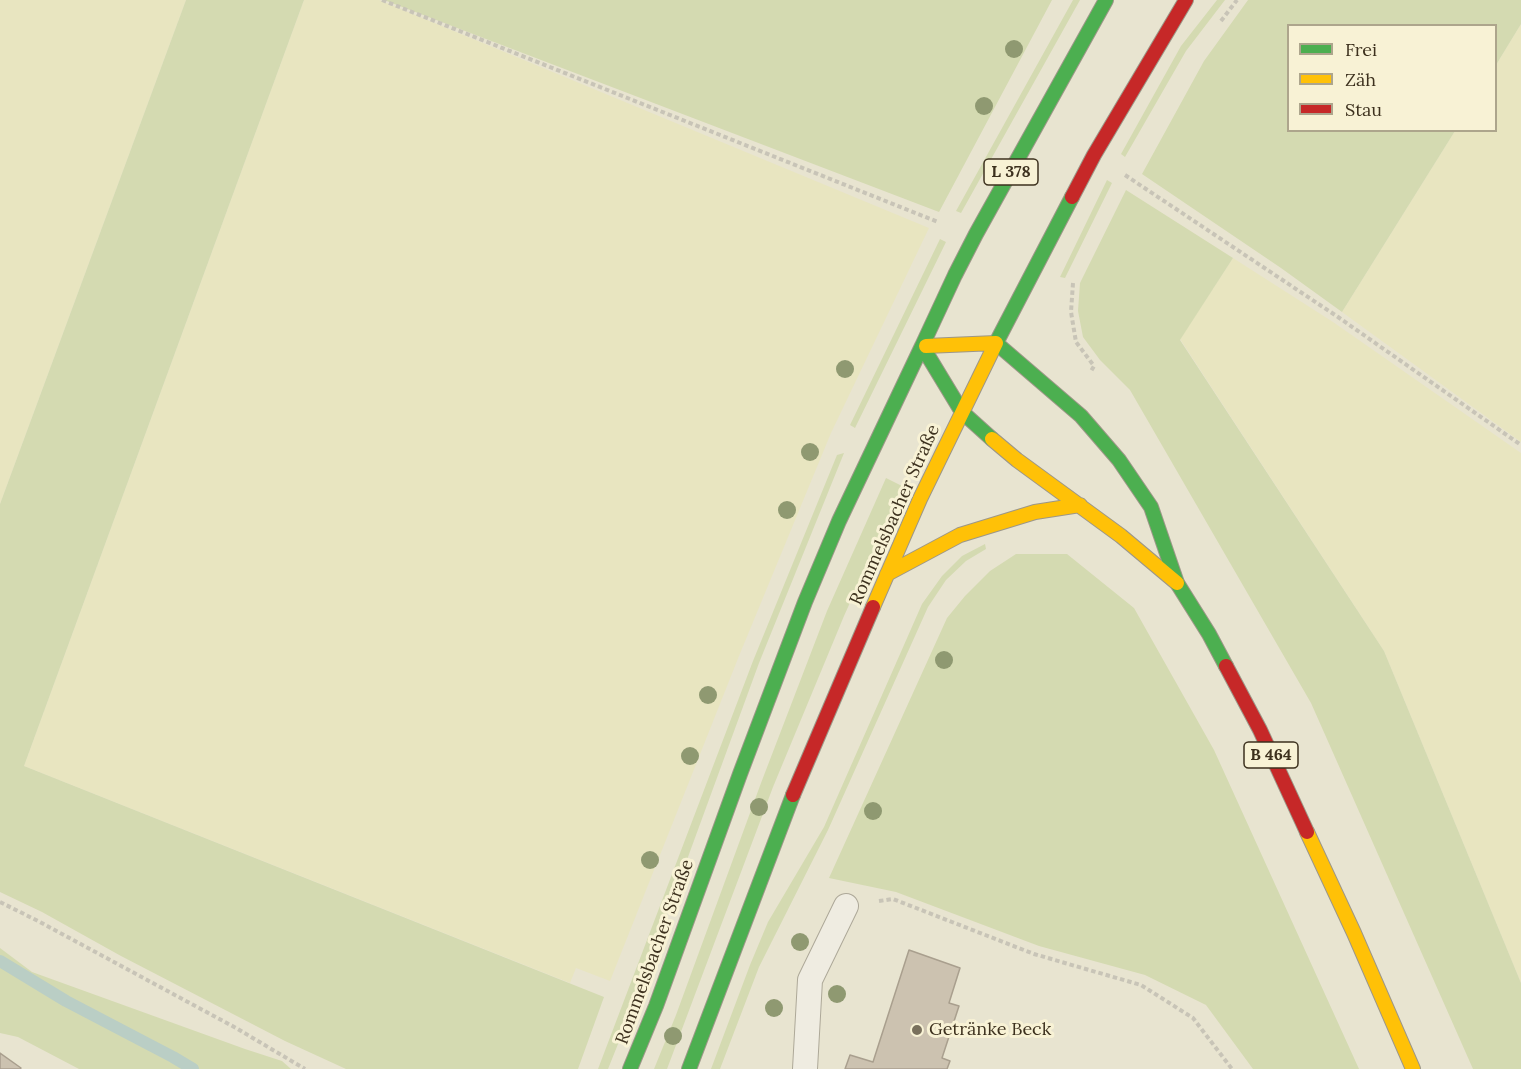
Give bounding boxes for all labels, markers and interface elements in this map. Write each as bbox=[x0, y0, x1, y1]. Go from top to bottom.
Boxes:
legend bbox=[1287, 24, 1497, 132]
text: Frei bbox=[1345, 38, 1377, 61]
text: Zäh bbox=[1345, 68, 1376, 91]
text: Stau bbox=[1345, 98, 1382, 121]
road number: L 378 bbox=[984, 159, 1038, 185]
street label: Rommelsbacher Straße bbox=[845, 421, 945, 609]
road number: B 464 bbox=[1244, 742, 1298, 768]
street label: Rommelsbacher Straße bbox=[611, 857, 699, 1047]
place label: Getränke Beck bbox=[929, 1019, 1051, 1041]
marker: Getränke Beck bbox=[910, 1023, 924, 1037]

